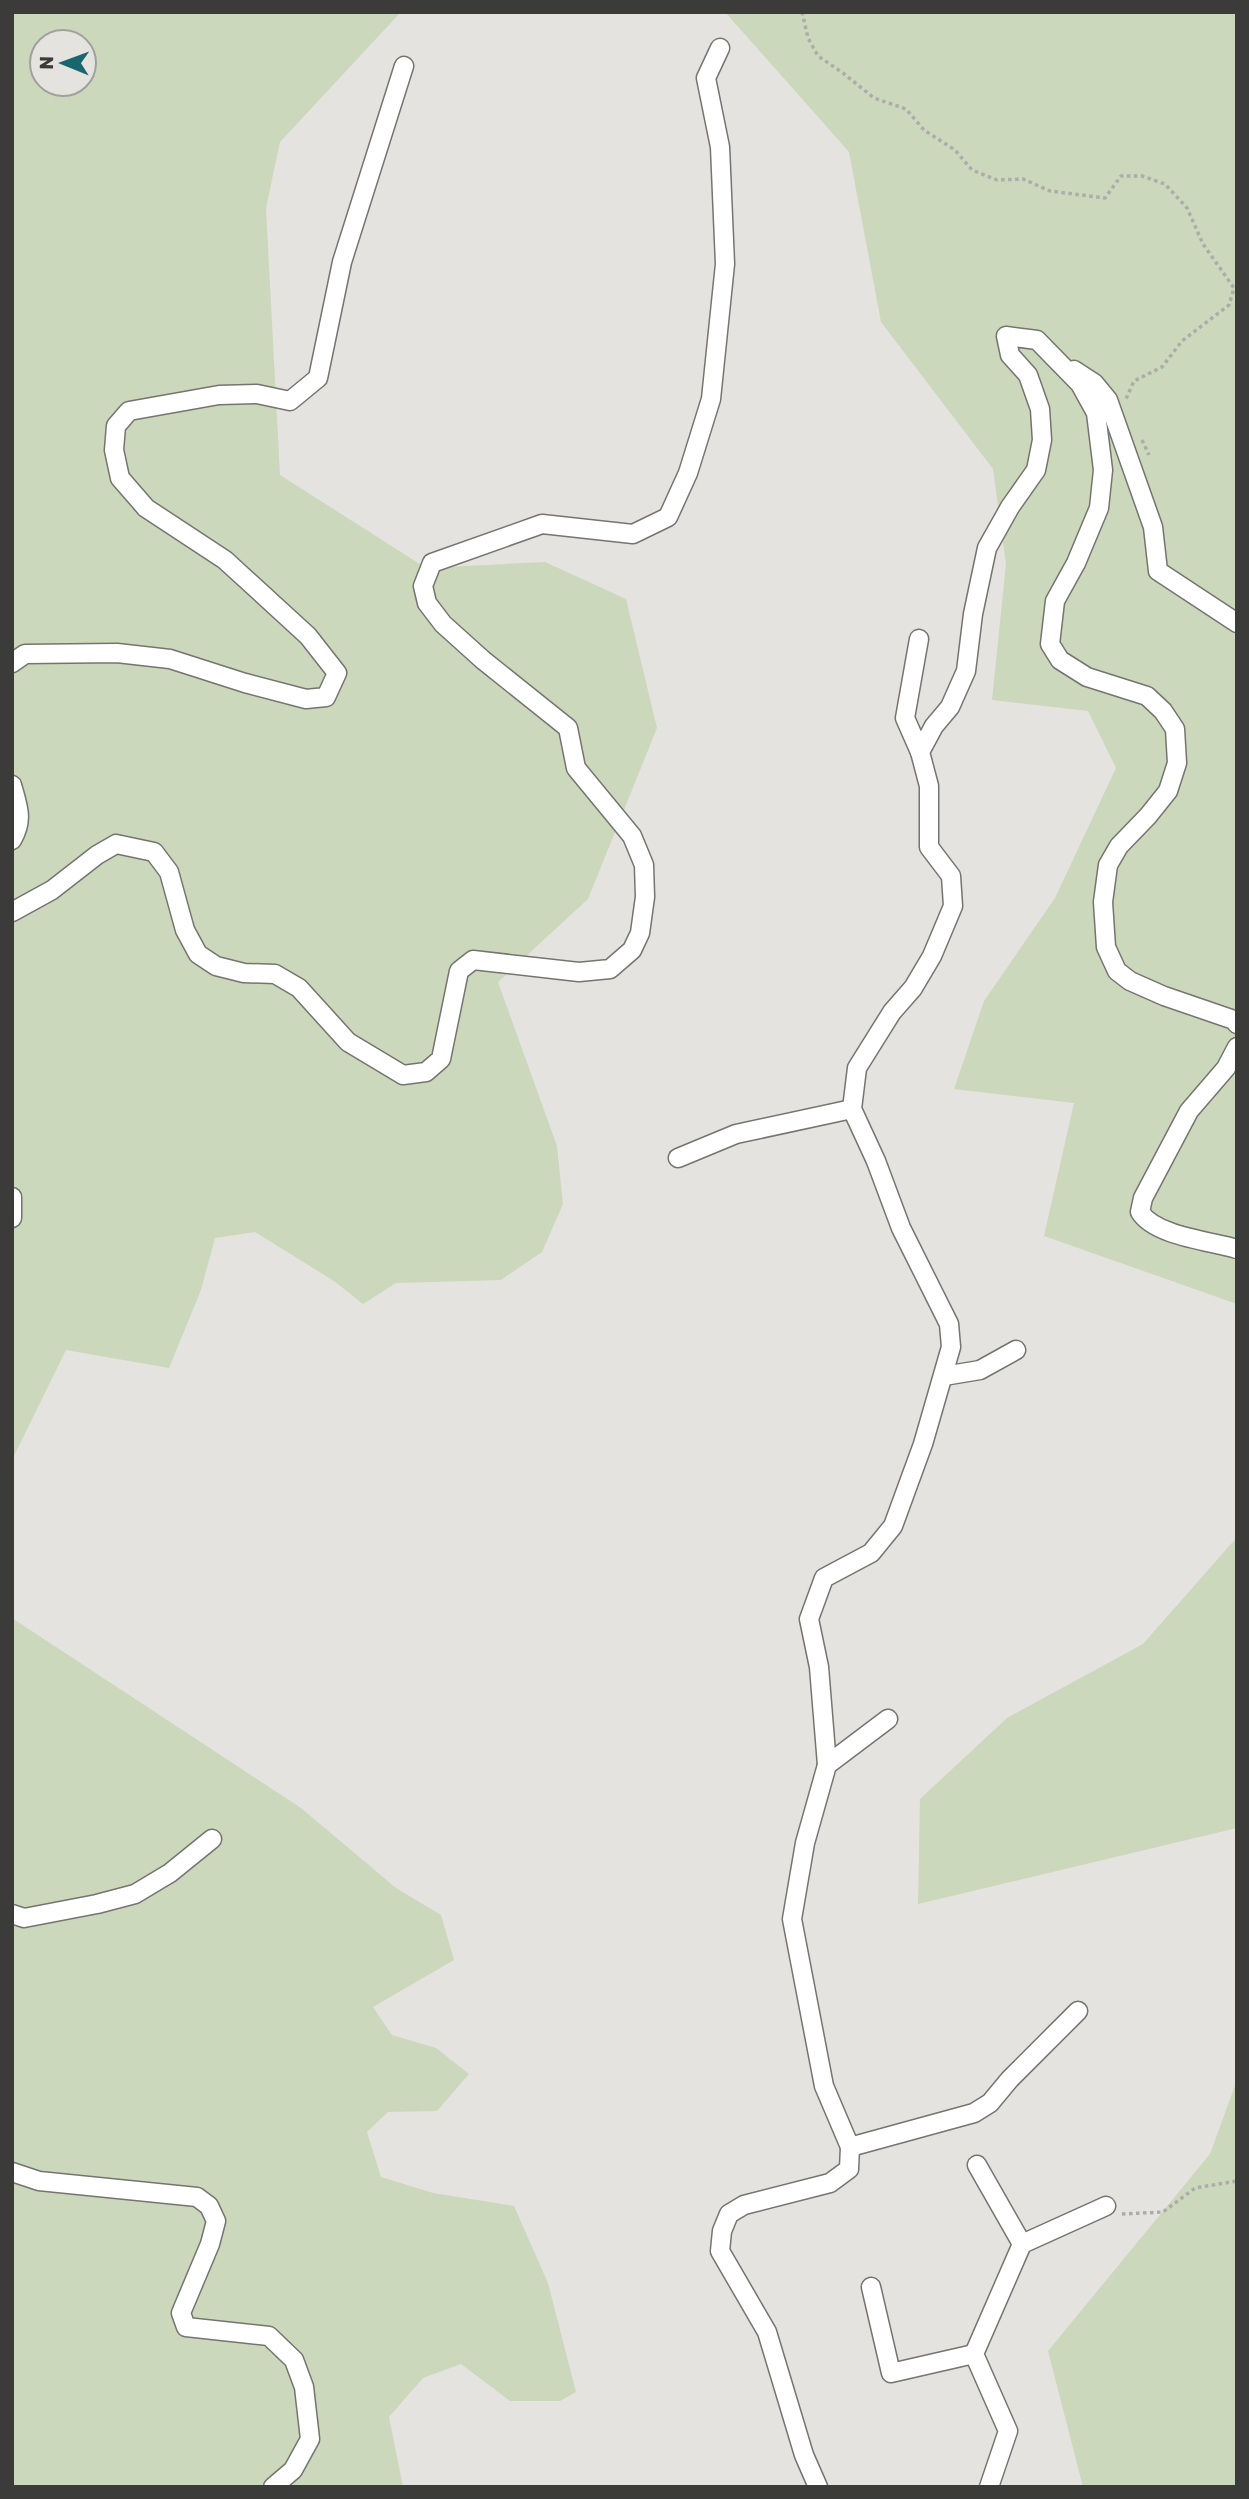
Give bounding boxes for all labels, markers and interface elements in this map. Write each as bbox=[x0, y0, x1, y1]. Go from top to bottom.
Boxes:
north arrow bbox=[28, 28, 98, 98]
text: N bbox=[35, 56, 58, 70]

